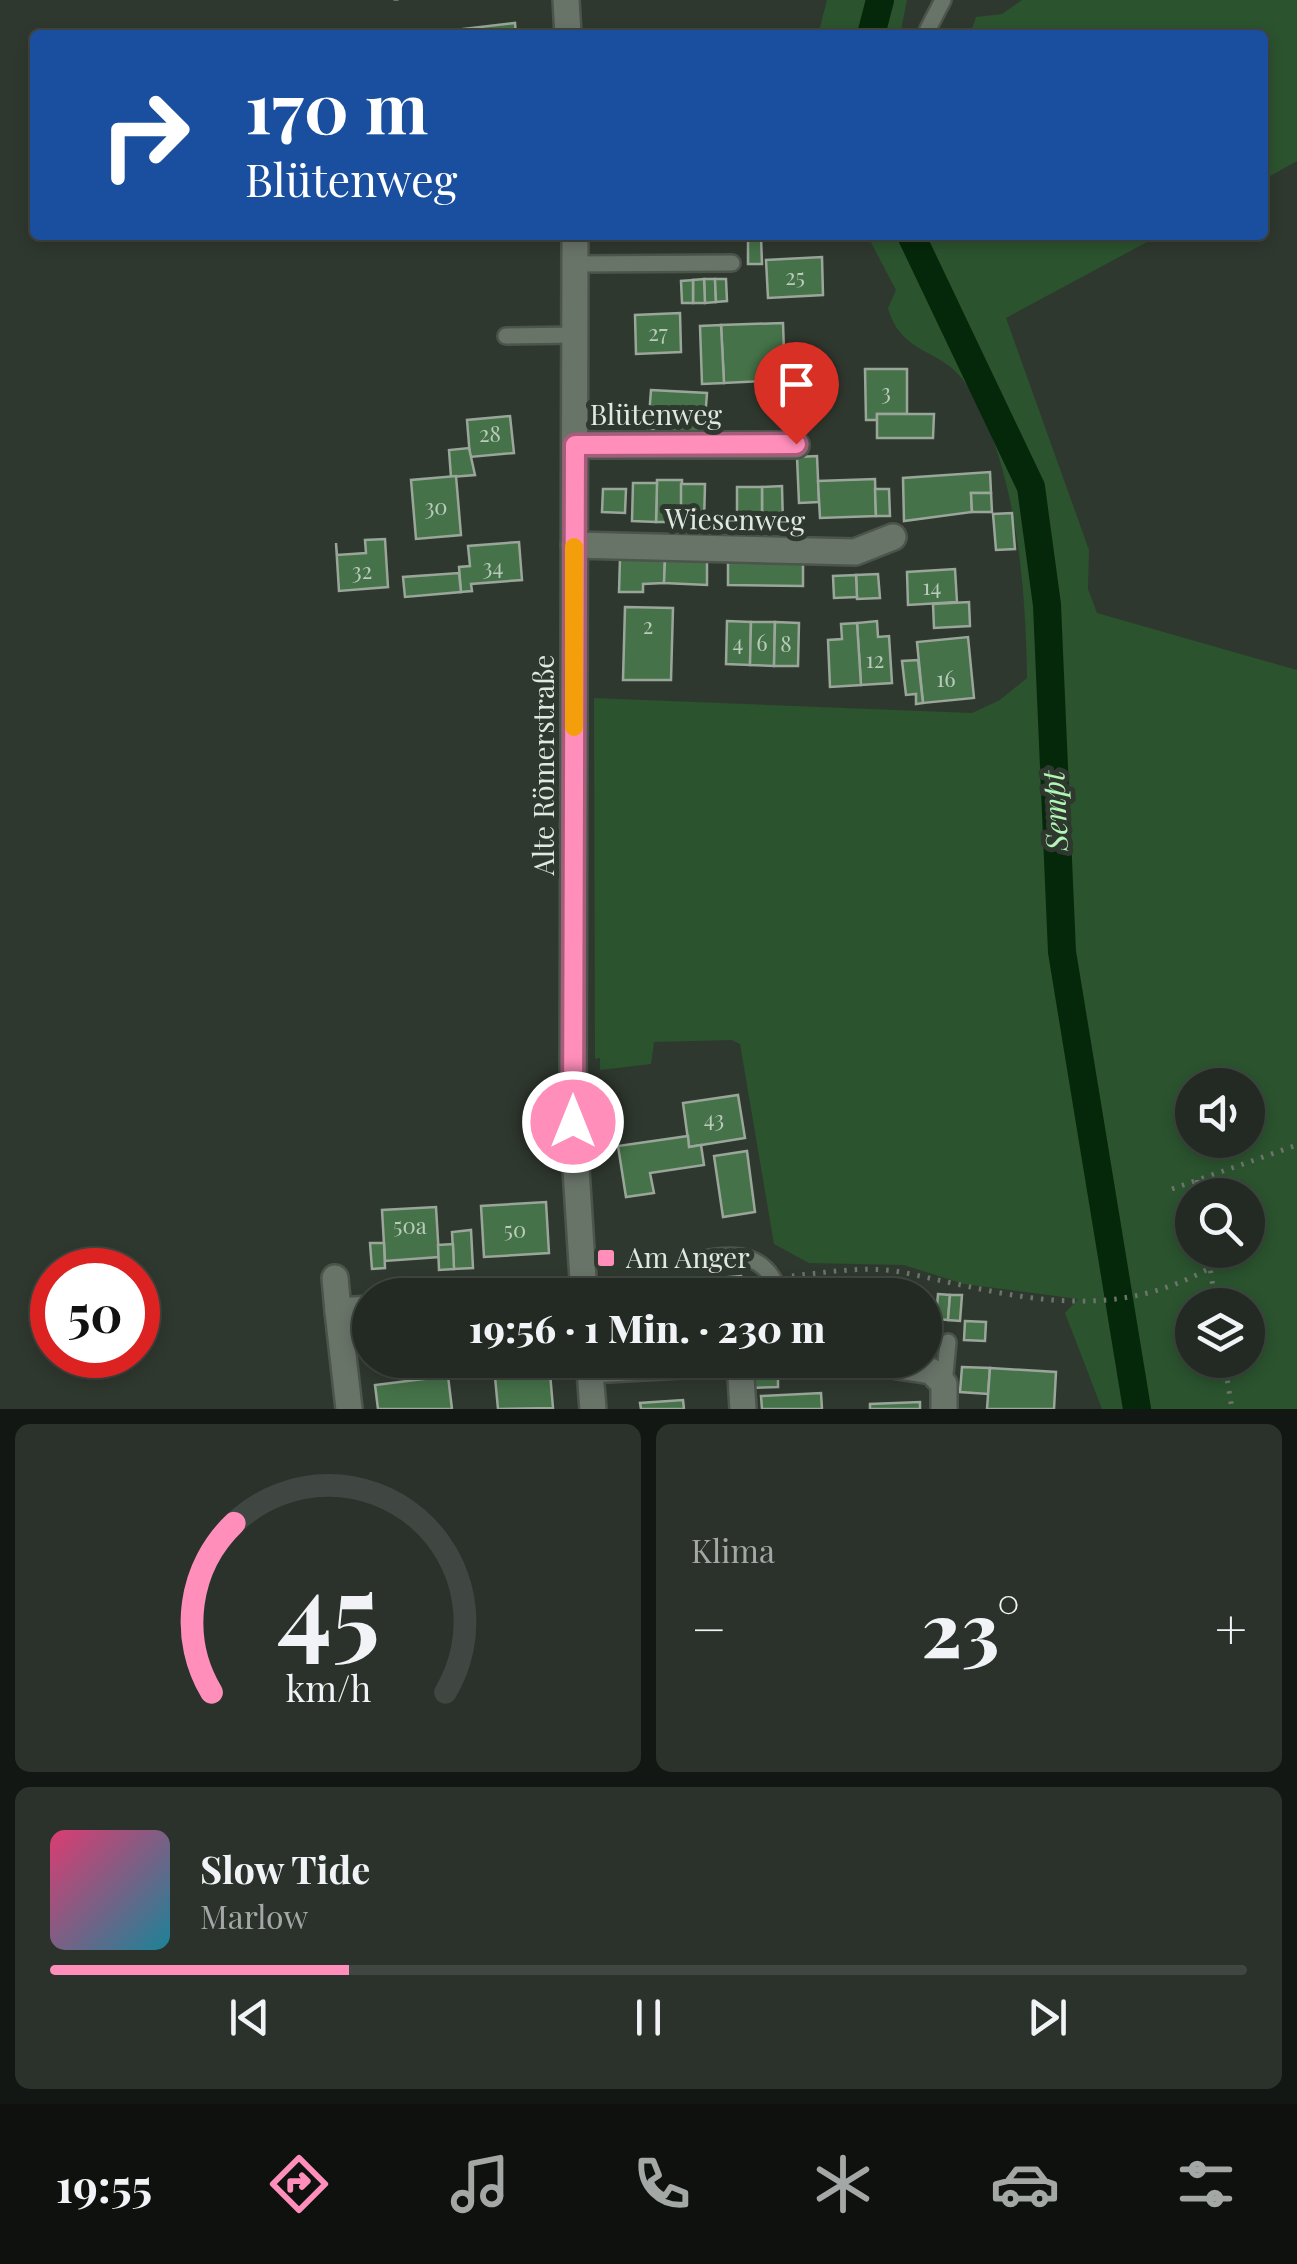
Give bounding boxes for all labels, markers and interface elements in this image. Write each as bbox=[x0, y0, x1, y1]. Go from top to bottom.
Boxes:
text: 170 m bbox=[245, 58, 428, 152]
icon: right bbox=[80, 70, 210, 200]
text: Blütenweg bbox=[245, 148, 458, 208]
house number: 25 bbox=[785, 261, 805, 291]
house number: 27 bbox=[648, 317, 668, 347]
pin bbox=[754, 342, 839, 445]
icon: arrive bbox=[769, 357, 824, 412]
house number: 3 bbox=[881, 376, 891, 406]
street label: Blütenweg bbox=[590, 395, 722, 432]
house number: 28 bbox=[479, 418, 501, 448]
house number: 30 bbox=[424, 491, 448, 521]
street label: Wiesenweg bbox=[663, 499, 806, 538]
house number: 34 bbox=[483, 551, 504, 581]
house number: 32 bbox=[352, 555, 372, 585]
house number: 14 bbox=[922, 571, 942, 601]
house number: 2 bbox=[643, 610, 653, 640]
house number: 4 bbox=[733, 627, 744, 657]
house number: 6 bbox=[756, 627, 768, 657]
house number: 8 bbox=[780, 628, 792, 658]
house number: 12 bbox=[866, 644, 884, 674]
street label: Alte Römerstraße bbox=[524, 654, 561, 877]
house number: 16 bbox=[936, 663, 956, 693]
water label: Sempt bbox=[1032, 768, 1076, 853]
map controls bbox=[1175, 1068, 1265, 1378]
button: sound bbox=[1175, 1068, 1265, 1158]
position arrow bbox=[521, 1070, 625, 1174]
house number: 43 bbox=[704, 1103, 724, 1133]
button: search bbox=[1175, 1178, 1265, 1268]
house number: 50a bbox=[393, 1210, 427, 1240]
house number: 50 bbox=[504, 1214, 526, 1244]
place label: Am Anger bbox=[625, 1238, 750, 1275]
marker: Am Anger bbox=[595, 1247, 617, 1269]
speed limit sign: 50 bbox=[30, 1248, 160, 1378]
button: layers bbox=[1175, 1288, 1265, 1378]
text: 19:56 · 1 Min. · 230 m bbox=[469, 1302, 825, 1353]
text: Klima bbox=[691, 1528, 775, 1571]
text: 45 bbox=[277, 1537, 379, 1676]
text: 23° bbox=[921, 1577, 1020, 1677]
text: − bbox=[691, 1590, 727, 1664]
text: + bbox=[1215, 1590, 1247, 1664]
text: km/h bbox=[285, 1663, 371, 1711]
text: Slow Tide bbox=[200, 1843, 370, 1894]
text: Marlow bbox=[200, 1894, 308, 1937]
icon: previous bbox=[222, 1990, 277, 2045]
icon: pause bbox=[621, 1990, 676, 2045]
icon: next bbox=[1020, 1990, 1075, 2045]
icon: directions bbox=[264, 2149, 334, 2219]
icon: music bbox=[445, 2149, 515, 2219]
icon: phone bbox=[627, 2149, 697, 2219]
icon: climate bbox=[808, 2149, 878, 2219]
icon: car bbox=[990, 2149, 1060, 2219]
icon: filters bbox=[1171, 2149, 1241, 2219]
text: 19:55 bbox=[56, 2154, 152, 2214]

